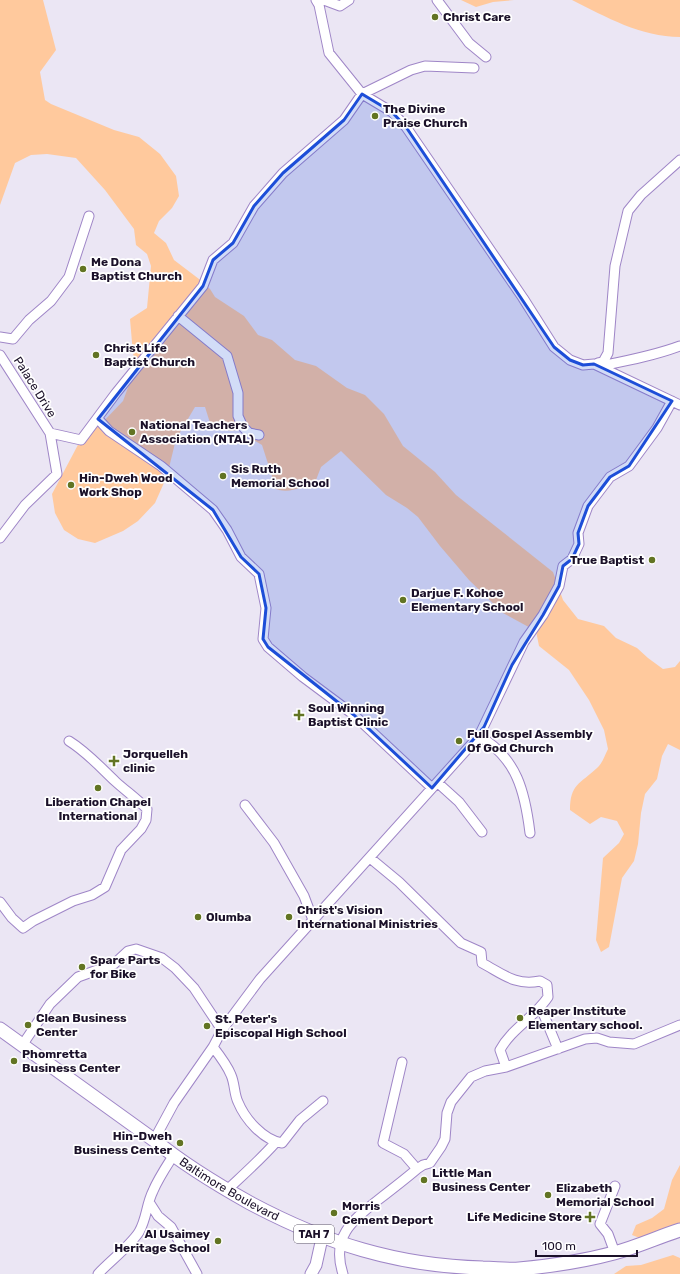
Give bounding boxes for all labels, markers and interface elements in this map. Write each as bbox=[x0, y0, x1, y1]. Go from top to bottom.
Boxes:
place label: Christ Care bbox=[443, 10, 511, 24]
marker: Christ Care bbox=[430, 12, 440, 22]
place label: The Divine Praise Church bbox=[383, 102, 468, 130]
marker: The Divine Praise Church bbox=[370, 111, 380, 121]
place label: Me Dona Baptist Church bbox=[91, 255, 182, 283]
marker: Me Dona Baptist Church bbox=[78, 264, 88, 274]
place label: Christ Life Baptist Church bbox=[104, 341, 195, 369]
marker: Christ Life Baptist Church bbox=[91, 350, 101, 360]
street label: Palace Drive bbox=[11, 354, 59, 420]
place label: National Teachers Association (NTAL) bbox=[140, 418, 254, 446]
marker: National Teachers Association (NTAL) bbox=[127, 427, 137, 437]
place label: Sis Ruth Memorial School bbox=[231, 462, 329, 490]
place label: Hin-Dweh Wood Work Shop bbox=[79, 471, 173, 499]
marker: Sis Ruth Memorial School bbox=[218, 471, 228, 481]
marker: Hin-Dweh Wood Work Shop bbox=[66, 480, 76, 490]
place label: True Baptist bbox=[570, 553, 644, 567]
marker: True Baptist bbox=[647, 555, 657, 565]
place label: Darjue F. Kohoe Elementary School bbox=[411, 586, 523, 614]
marker: Darjue F. Kohoe Elementary School bbox=[398, 595, 408, 605]
place label: Soul Winning Baptist Clinic bbox=[308, 701, 388, 729]
marker: Soul Winning Baptist Clinic bbox=[293, 709, 305, 721]
place label: Full Gospel Assembly Of God Church bbox=[467, 727, 593, 755]
marker: Full Gospel Assembly Of God Church bbox=[454, 736, 464, 746]
place label: Jorquelleh clinic bbox=[123, 747, 188, 775]
marker: Jorquelleh clinic bbox=[108, 755, 120, 767]
marker: Liberation Chapel International bbox=[93, 783, 103, 793]
place label: Liberation Chapel International bbox=[45, 795, 151, 823]
place label: Christ's Vision International Ministries bbox=[297, 903, 438, 931]
place label: Olumba bbox=[206, 910, 251, 924]
marker: Olumba bbox=[193, 912, 203, 922]
marker: Christ's Vision International Ministries bbox=[284, 912, 294, 922]
place label: Spare Parts for Bike bbox=[90, 953, 161, 981]
marker: Spare Parts for Bike bbox=[77, 962, 87, 972]
place label: Reaper Institute Elementary school. bbox=[528, 1004, 643, 1032]
place label: Clean Business Center bbox=[36, 1011, 127, 1039]
place label: St. Peter's Episcopal High School bbox=[215, 1012, 347, 1040]
marker: Reaper Institute Elementary school. bbox=[515, 1013, 525, 1023]
marker: Clean Business Center bbox=[23, 1020, 33, 1030]
marker: St. Peter's Episcopal High School bbox=[202, 1021, 212, 1031]
place label: Phomretta Business Center bbox=[22, 1047, 121, 1075]
marker: Phomretta Business Center bbox=[9, 1056, 19, 1066]
place label: Hin-Dweh Business Center bbox=[74, 1129, 173, 1157]
marker: Hin-Dweh Business Center bbox=[175, 1138, 185, 1148]
street label: Baltimore Boulevard bbox=[177, 1155, 281, 1224]
place label: Little Man Business Center bbox=[432, 1166, 531, 1194]
marker: Little Man Business Center bbox=[419, 1175, 429, 1185]
place label: Elizabeth Memorial School bbox=[556, 1181, 654, 1209]
marker: Elizabeth Memorial School bbox=[543, 1190, 553, 1200]
place label: Morris Cement Deport bbox=[342, 1199, 434, 1227]
marker: Morris Cement Deport bbox=[329, 1208, 339, 1218]
place label: Life Medicine Store bbox=[467, 1210, 582, 1224]
marker: Life Medicine Store bbox=[585, 1212, 595, 1222]
road number: TAH 7 bbox=[294, 1225, 334, 1243]
place label: Al Usaimey Heritage School bbox=[114, 1227, 210, 1255]
scale bar bbox=[536, 1232, 637, 1258]
marker: Al Usaimey Heritage School bbox=[213, 1236, 223, 1246]
text: 100 m bbox=[542, 1239, 576, 1253]

